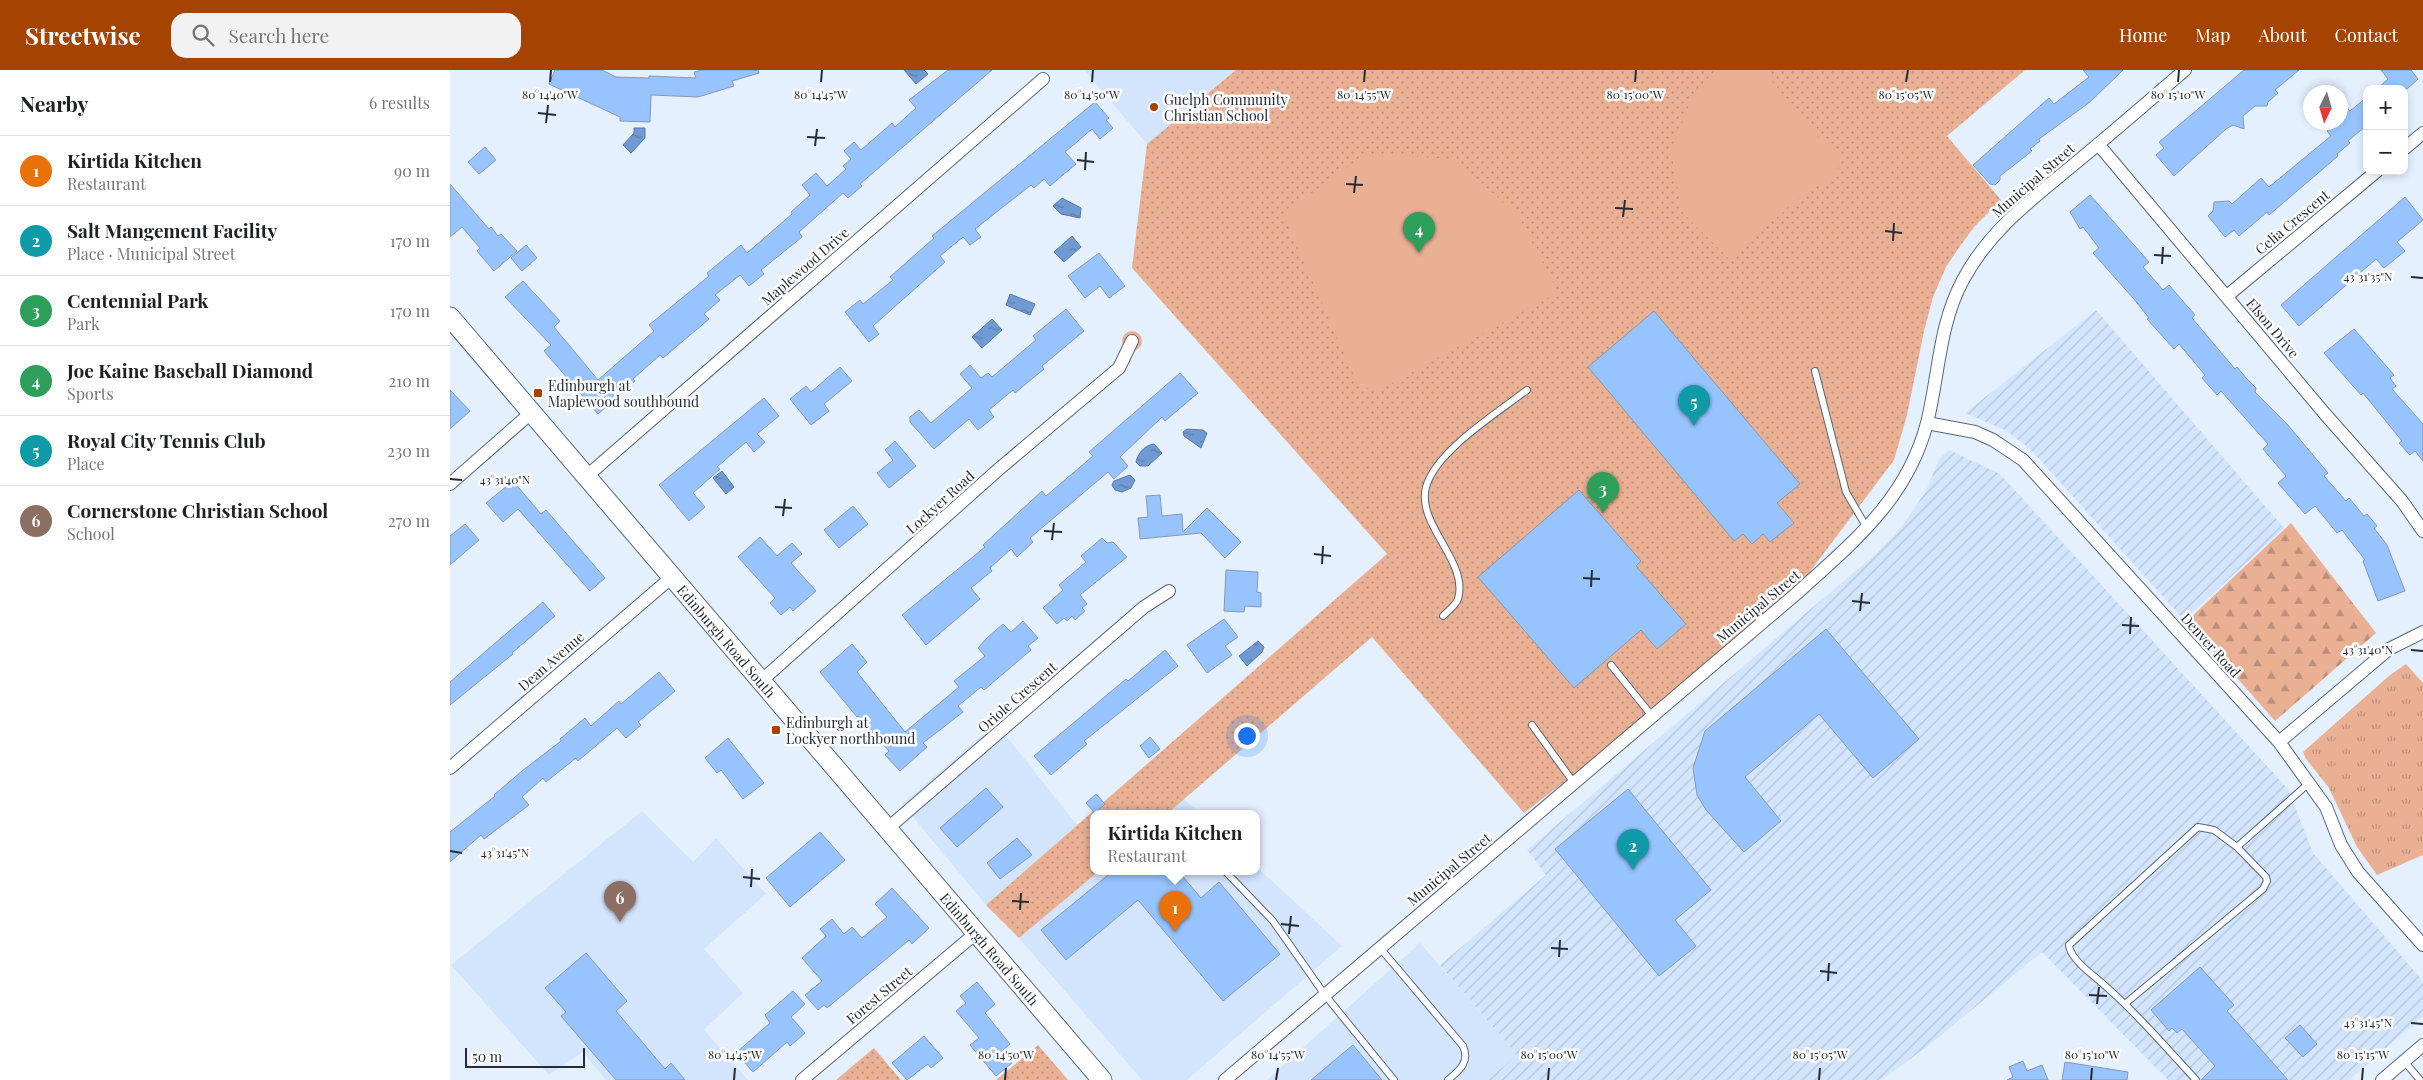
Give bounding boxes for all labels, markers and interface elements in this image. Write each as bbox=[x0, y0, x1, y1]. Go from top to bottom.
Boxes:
search box bbox=[171, 13, 521, 58]
text: Streetwise bbox=[25, 19, 141, 51]
icon: search bbox=[189, 21, 217, 49]
text: Search here bbox=[229, 22, 329, 48]
text: Home bbox=[2119, 23, 2167, 47]
text: Map bbox=[2195, 23, 2230, 47]
text: About bbox=[2258, 23, 2307, 47]
text: Contact bbox=[2335, 23, 2398, 47]
north arrow bbox=[2303, 85, 2348, 130]
map controls bbox=[2363, 85, 2408, 175]
button: + bbox=[2363, 85, 2408, 130]
text: 80°14'40"W bbox=[522, 86, 578, 102]
text: 80°14'45"W bbox=[794, 86, 848, 102]
text: 80°14'50"W bbox=[1064, 86, 1120, 102]
text: 80°14'55"W bbox=[1337, 86, 1391, 102]
text: 80°15'00"W bbox=[1606, 86, 1664, 102]
text: 80°15'05"W bbox=[1878, 86, 1934, 102]
text: 80°15'10"W bbox=[2151, 86, 2205, 102]
text: Nearby bbox=[20, 89, 89, 117]
place label: Guelph Community Christian School bbox=[1164, 90, 1288, 125]
text: 6 results bbox=[369, 92, 430, 113]
marker: Guelph Community Christian School bbox=[1148, 101, 1160, 113]
button: − bbox=[2363, 130, 2408, 175]
street label: Municipal Street bbox=[1988, 138, 2079, 221]
text: Kirtida Kitchen bbox=[67, 147, 202, 173]
text: 1 bbox=[33, 160, 39, 181]
text: 90 m bbox=[394, 160, 430, 181]
text: Restaurant bbox=[67, 173, 146, 194]
street label: Celia Crescent bbox=[2251, 185, 2334, 259]
pin: 4 bbox=[1403, 212, 1435, 253]
text: Salt Mangement Facility bbox=[67, 217, 277, 243]
street label: Maplewood Drive bbox=[757, 223, 853, 309]
text: 2 bbox=[32, 230, 40, 251]
text: 170 m bbox=[390, 230, 430, 251]
text: Place · Municipal Street bbox=[67, 243, 235, 264]
text: 43°31'35"N bbox=[2344, 268, 2393, 284]
text: Centennial Park bbox=[67, 287, 208, 313]
street label: Elson Drive bbox=[2242, 294, 2304, 362]
text: 3 bbox=[32, 300, 40, 321]
text: 170 m bbox=[390, 300, 430, 321]
text: Park bbox=[67, 313, 100, 334]
text: Joe Kaine Baseball Diamond bbox=[67, 357, 313, 383]
text: 4 bbox=[32, 370, 40, 391]
text: 210 m bbox=[389, 370, 430, 391]
place label: Edinburgh at Maplewood southbound bbox=[548, 376, 699, 411]
text: Sports bbox=[67, 383, 114, 404]
pin: 5 bbox=[1678, 385, 1710, 426]
marker: Edinburgh at Maplewood southbound bbox=[532, 387, 544, 399]
text: Royal City Tennis Club bbox=[67, 427, 266, 453]
text: 5 bbox=[32, 440, 40, 461]
text: 230 m bbox=[387, 440, 430, 461]
text: Place bbox=[67, 453, 105, 474]
street label: Lockyer Road bbox=[902, 466, 978, 538]
text: 43°31'40"N bbox=[480, 471, 531, 487]
pin: 3 bbox=[1587, 472, 1619, 513]
text: Cornerstone Christian School bbox=[67, 497, 328, 523]
text: 6 bbox=[32, 510, 40, 531]
text: 270 m bbox=[388, 510, 430, 531]
text: School bbox=[67, 523, 115, 544]
street label: Municipal Street bbox=[1712, 565, 1805, 647]
street label: Edinburgh Road South bbox=[673, 581, 781, 702]
street label: Denver Road bbox=[2177, 609, 2245, 681]
street label: Dean Avenue bbox=[514, 627, 588, 695]
text: 43°31'40"N bbox=[2343, 641, 2394, 657]
street label: Oriole Crescent bbox=[973, 657, 1061, 737]
place label: Edinburgh at Lockyer northbound bbox=[786, 713, 915, 748]
your location bbox=[1234, 723, 1260, 749]
marker: Edinburgh at Lockyer northbound bbox=[770, 724, 782, 736]
popup bbox=[1090, 810, 1260, 875]
text: Kirtida Kitchen bbox=[1108, 819, 1242, 845]
street label: Municipal Street bbox=[1403, 828, 1496, 910]
pin: 2 bbox=[1617, 829, 1649, 870]
text: 43°31'45"N bbox=[481, 844, 530, 860]
text: Restaurant bbox=[1108, 845, 1186, 866]
pin: 6 bbox=[604, 881, 636, 922]
street label: Edinburgh Road South bbox=[936, 888, 1044, 1010]
pin: 1 bbox=[1159, 891, 1191, 932]
street label: Forest Street bbox=[842, 961, 917, 1028]
text: 43°31'45"N bbox=[2344, 1014, 2393, 1030]
scale bar bbox=[465, 1045, 585, 1068]
text: 80°14'45"W bbox=[708, 1046, 762, 1062]
text: 80°14'50"W bbox=[978, 1046, 1034, 1062]
text: 80°14'55"W bbox=[1251, 1046, 1305, 1062]
text: 80°15'00"W bbox=[1520, 1046, 1578, 1062]
text: 80°15'05"W bbox=[1792, 1046, 1848, 1062]
text: 80°15'10"W bbox=[2065, 1046, 2119, 1062]
text: 80°15'15"W bbox=[2337, 1046, 2389, 1062]
text: 50 m bbox=[472, 1047, 502, 1066]

